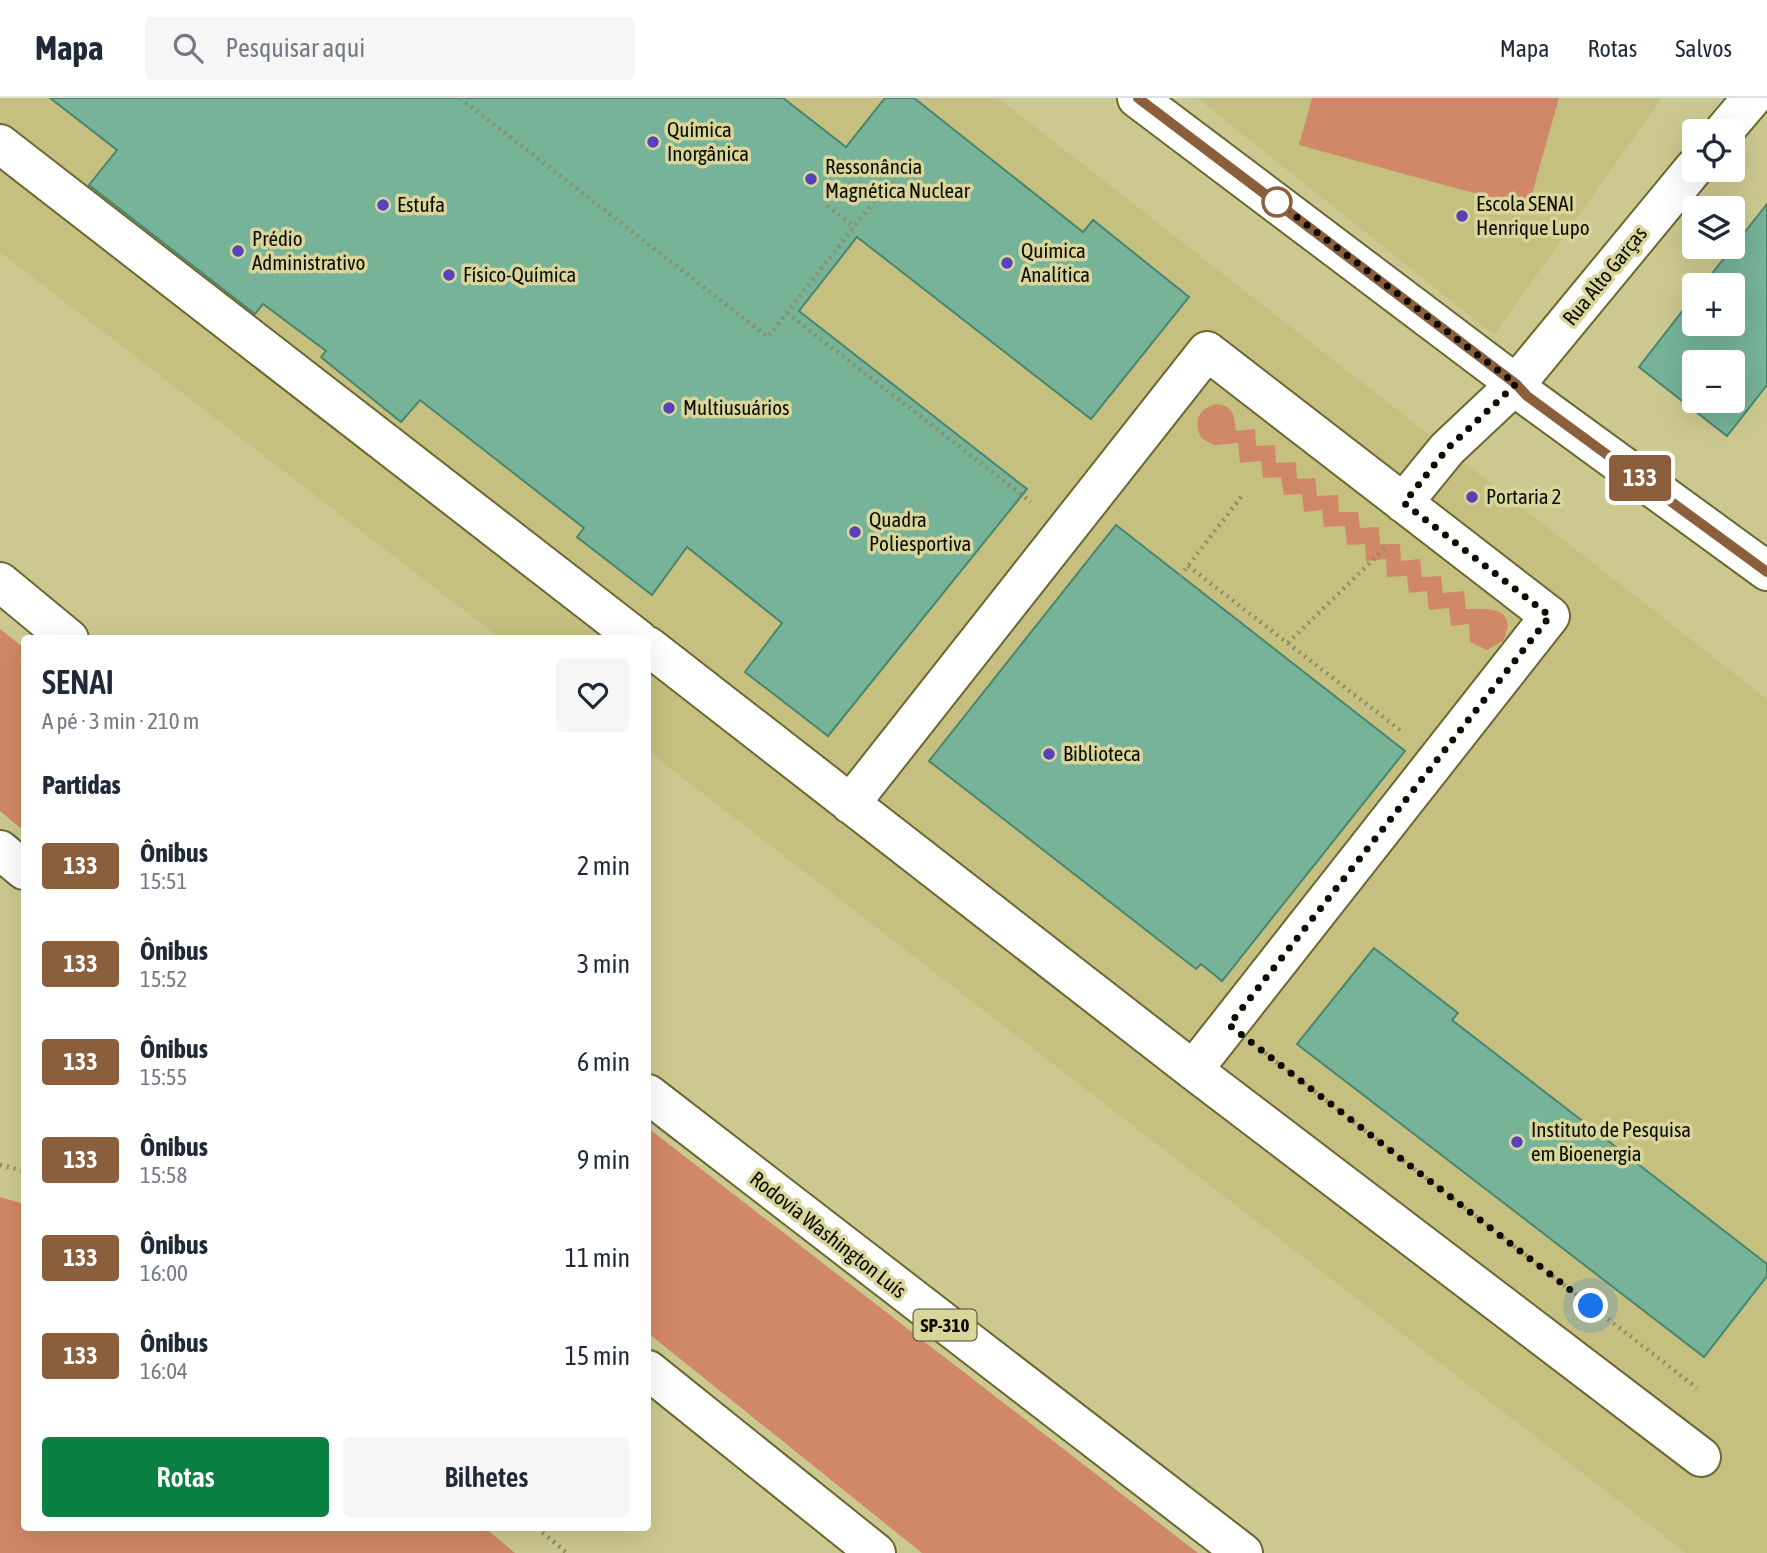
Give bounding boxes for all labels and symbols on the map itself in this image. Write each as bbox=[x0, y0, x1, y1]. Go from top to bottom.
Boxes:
place label: Química Inorgânica bbox=[667, 117, 749, 165]
marker: Química Inorgânica bbox=[645, 134, 661, 150]
place label: Ressonância Magnética Nuclear bbox=[825, 154, 971, 202]
marker: Ressonância Magnética Nuclear bbox=[803, 171, 819, 187]
unlabelled marker bbox=[1262, 187, 1292, 217]
place label: Escola SENAI Henrique Lupo bbox=[1476, 191, 1590, 239]
place label: Estufa bbox=[397, 192, 445, 216]
marker: Estufa bbox=[375, 197, 391, 213]
marker: Escola SENAI Henrique Lupo bbox=[1454, 208, 1470, 224]
street label: Rua Alto Garças bbox=[1557, 221, 1651, 329]
place label: Prédio Administrativo bbox=[252, 226, 365, 274]
place label: Química Analítica bbox=[1021, 238, 1090, 286]
marker: Prédio Administrativo bbox=[230, 243, 246, 259]
marker: Química Analítica bbox=[999, 255, 1015, 271]
place label: Físico-Química bbox=[463, 262, 576, 286]
marker: Físico-Química bbox=[441, 267, 457, 283]
place label: Multiusuários bbox=[683, 395, 789, 419]
marker: Multiusuários bbox=[661, 400, 677, 416]
line badge: 133 bbox=[1600, 455, 1680, 501]
place label: Portaria 2 bbox=[1486, 484, 1561, 508]
marker: Portaria 2 bbox=[1464, 489, 1480, 505]
place label: Quadra Poliesportiva bbox=[869, 507, 971, 555]
marker: Quadra Poliesportiva bbox=[847, 524, 863, 540]
place label: Biblioteca bbox=[1063, 741, 1141, 765]
marker: Biblioteca bbox=[1041, 746, 1057, 762]
place label: Instituto de Pesquisa em Bioenergia bbox=[1531, 1117, 1691, 1165]
marker: Instituto de Pesquisa em Bioenergia bbox=[1509, 1134, 1525, 1150]
street label: Rodovia Washington Luís bbox=[746, 1166, 911, 1303]
your location bbox=[1573, 1288, 1608, 1323]
road number: SP-310 bbox=[914, 1310, 976, 1340]

